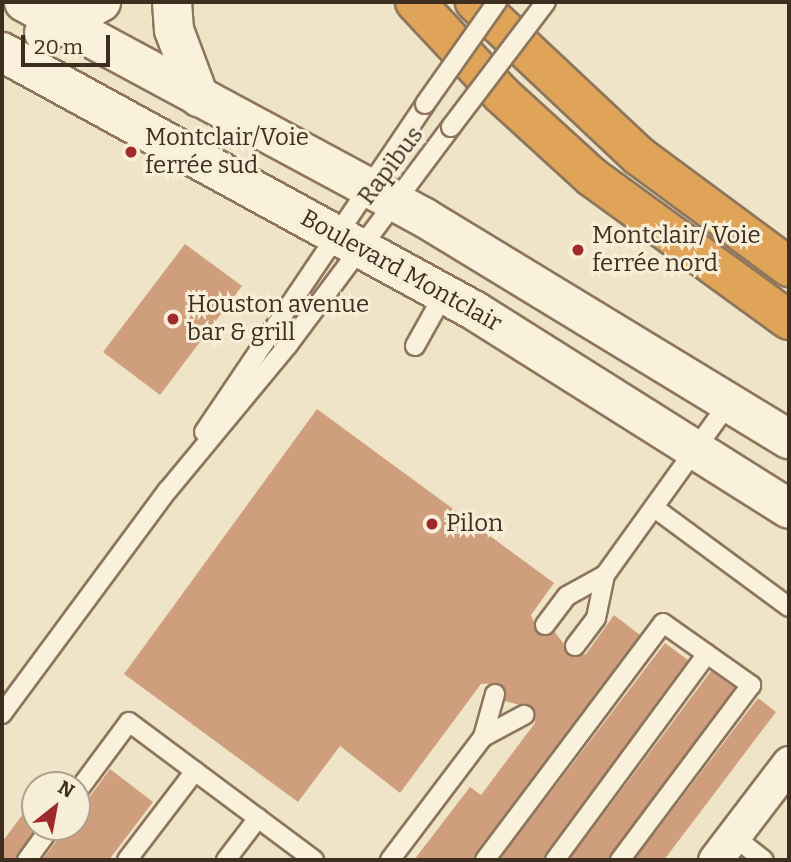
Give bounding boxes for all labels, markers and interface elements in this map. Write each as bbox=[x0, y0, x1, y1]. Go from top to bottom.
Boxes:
scale bar bbox=[24, 21, 114, 65]
text: 20 m bbox=[34, 34, 83, 60]
street label: Rapibus bbox=[352, 121, 430, 211]
place label: Montclair/Voie ferrée sud bbox=[145, 124, 309, 180]
marker: Montclair/Voie ferrée sud bbox=[123, 144, 139, 160]
street label: Boulevard Montclair bbox=[295, 204, 507, 338]
place label: Montclair/ Voie ferrée nord bbox=[592, 222, 761, 278]
marker: Montclair/ Voie ferrée nord bbox=[570, 242, 586, 258]
place label: Houston avenue bar & grill bbox=[187, 291, 369, 347]
marker: Houston avenue bar & grill bbox=[165, 311, 181, 327]
place label: Pilon bbox=[446, 510, 503, 538]
marker: Pilon bbox=[424, 516, 440, 532]
north arrow bbox=[21, 771, 91, 841]
text: N bbox=[54, 776, 78, 803]

